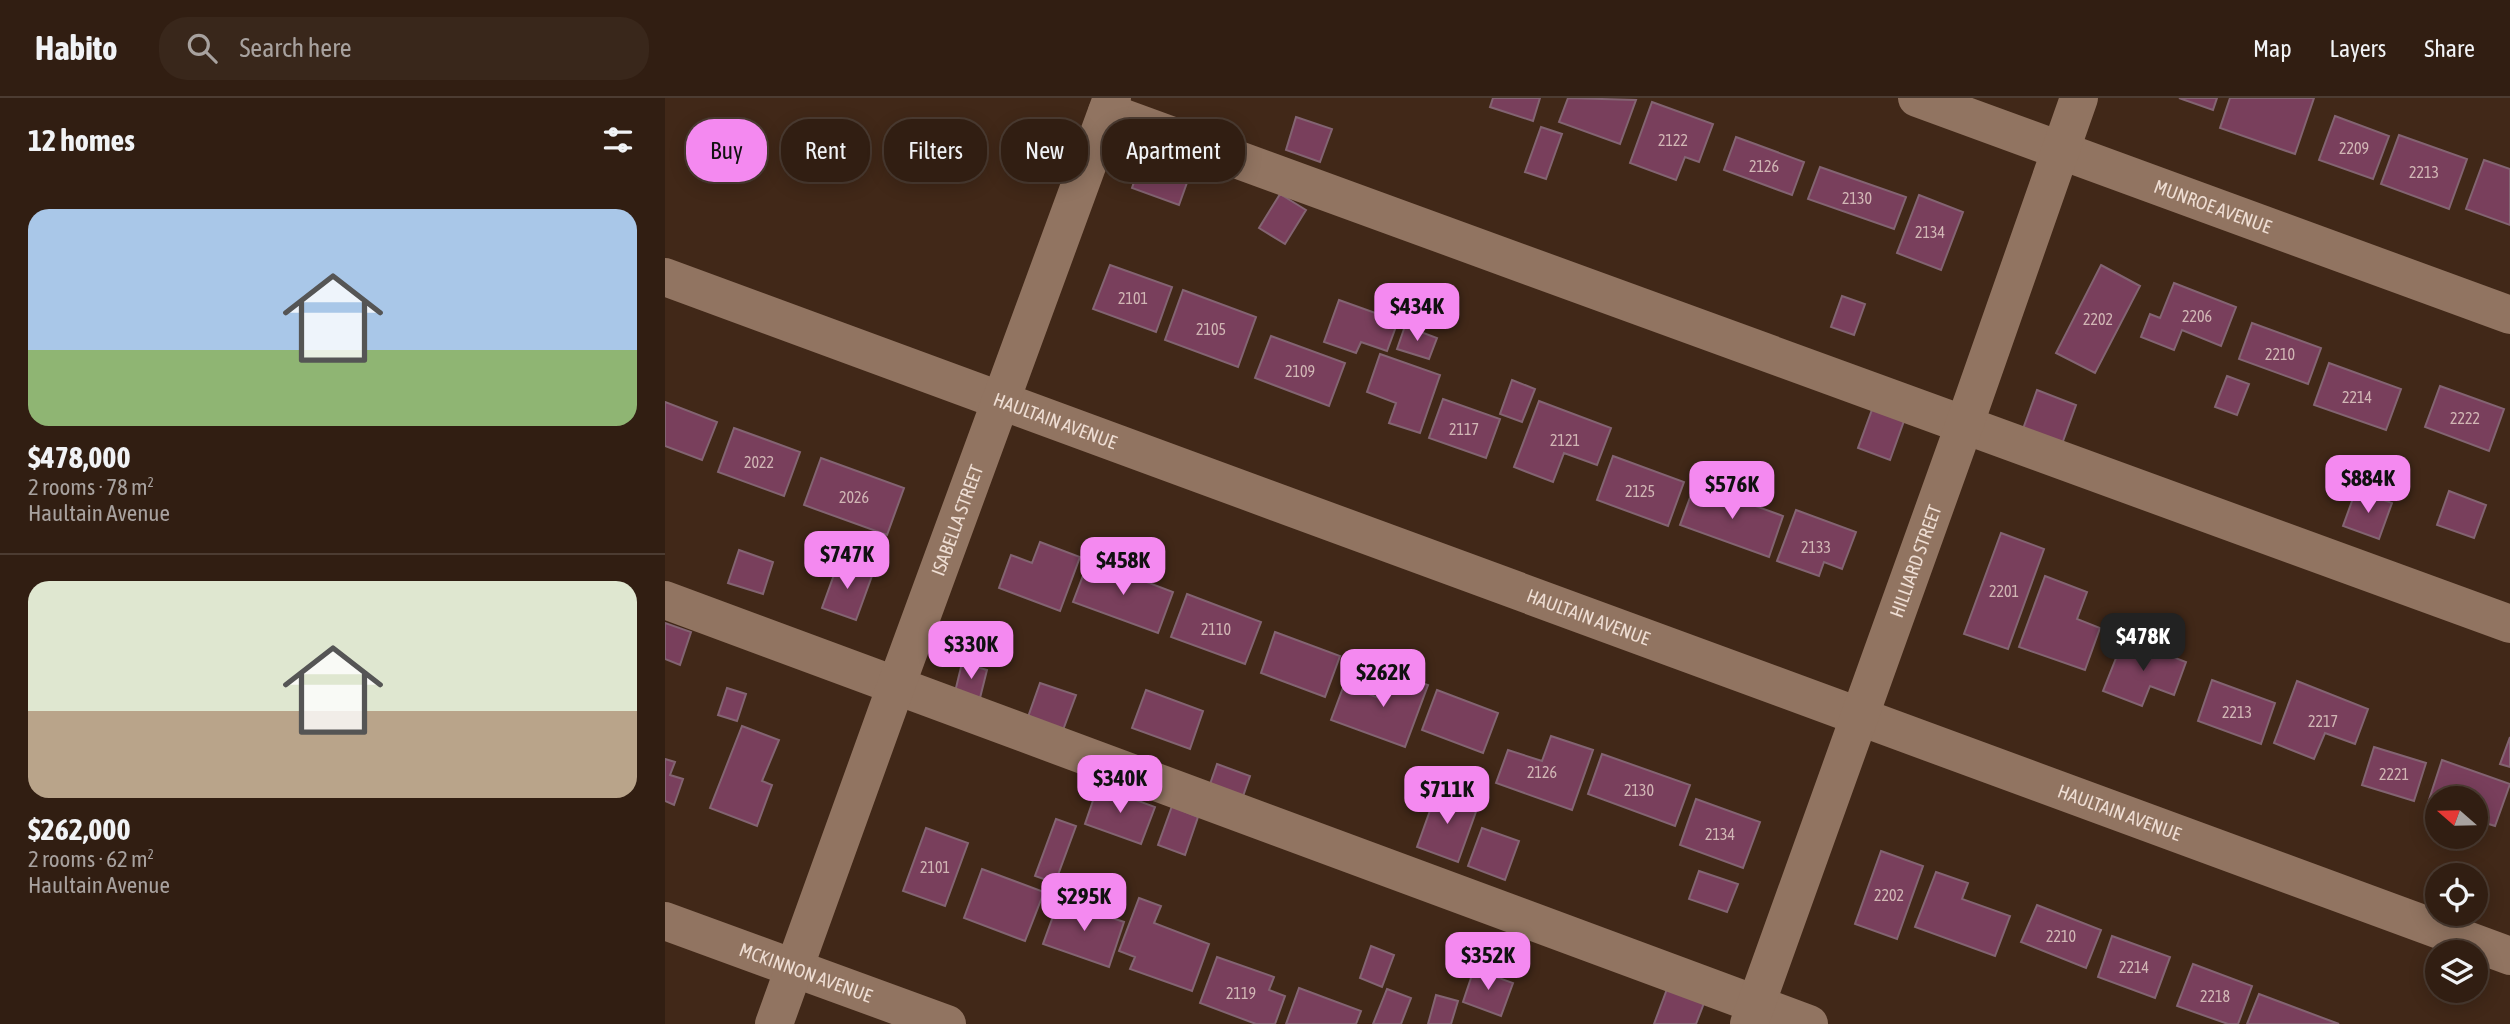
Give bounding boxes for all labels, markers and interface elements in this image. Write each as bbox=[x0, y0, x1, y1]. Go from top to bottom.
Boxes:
search box bbox=[159, 17, 649, 80]
text: Habito bbox=[35, 29, 117, 67]
icon: search bbox=[183, 29, 221, 67]
text: Search here bbox=[239, 33, 352, 63]
text: Map bbox=[2253, 35, 2292, 62]
text: Layers bbox=[2330, 35, 2386, 62]
text: Share bbox=[2424, 35, 2475, 62]
chip: Buy bbox=[686, 119, 767, 182]
chip: Rent bbox=[781, 119, 870, 182]
chip: Filters bbox=[884, 119, 987, 182]
chip: New bbox=[1001, 119, 1088, 182]
chip: Apartment bbox=[1102, 119, 1245, 182]
icon: filters bbox=[599, 121, 637, 159]
text: 12 homes bbox=[28, 123, 135, 157]
house number: 2122 bbox=[1658, 131, 1688, 149]
house number: 2209 bbox=[2339, 139, 2369, 157]
house number: 2126 bbox=[1749, 157, 1779, 175]
house number: 2213 bbox=[2409, 163, 2439, 181]
street label: MUNROE AVENUE bbox=[2151, 175, 2274, 238]
house number: 2130 bbox=[1842, 189, 1872, 207]
house number: 2134 bbox=[1915, 223, 1945, 241]
icon: home bbox=[270, 255, 396, 381]
pin: $434K bbox=[1368, 284, 1466, 343]
house number: 2101 bbox=[1118, 289, 1148, 307]
text: $434K bbox=[1390, 293, 1444, 319]
house number: 2206 bbox=[2182, 307, 2212, 325]
house number: 2202 bbox=[2083, 310, 2113, 328]
house number: 2105 bbox=[1196, 320, 1226, 338]
house number: 2210 bbox=[2265, 345, 2295, 363]
house number: 2109 bbox=[1285, 362, 1315, 380]
street label: HAULTAIN AVENUE bbox=[991, 388, 1120, 453]
house number: 2214 bbox=[2342, 388, 2372, 406]
house number: 2222 bbox=[2450, 409, 2480, 427]
house number: 2117 bbox=[1449, 420, 1479, 438]
house number: 2121 bbox=[1550, 431, 1580, 449]
text: $478,000 bbox=[28, 440, 131, 474]
house number: 2022 bbox=[744, 453, 774, 471]
pin: $884K bbox=[2319, 456, 2417, 515]
street label: ISABELLA STREET bbox=[927, 461, 988, 579]
pin: $576K bbox=[1683, 462, 1781, 521]
text: $884K bbox=[2341, 465, 2395, 491]
text: $576K bbox=[1705, 471, 1759, 497]
text: 2 rooms · 78 m² bbox=[28, 474, 154, 500]
house number: 2125 bbox=[1625, 482, 1655, 500]
house number: 2026 bbox=[839, 488, 869, 506]
text: Haultain Avenue bbox=[28, 500, 170, 526]
street label: HILLIARD STREET bbox=[1885, 501, 1946, 620]
pin: $747K bbox=[798, 532, 896, 591]
pin: $458K bbox=[1074, 538, 1172, 597]
house number: 2133 bbox=[1801, 538, 1831, 556]
text: $747K bbox=[820, 541, 874, 567]
text: $458K bbox=[1096, 547, 1150, 573]
house number: 2201 bbox=[1989, 582, 2019, 600]
street label: HAULTAIN AVENUE bbox=[1524, 584, 1653, 650]
pin: $478K bbox=[2094, 614, 2192, 673]
house number: 2110 bbox=[1201, 620, 1231, 638]
pin: $330K bbox=[922, 622, 1020, 681]
text: $478K bbox=[2116, 623, 2170, 649]
icon: home bbox=[270, 627, 396, 753]
text: $330K bbox=[944, 631, 998, 657]
pin: $262K bbox=[1334, 650, 1432, 709]
text: $262K bbox=[1356, 659, 1410, 685]
house number: 2213 bbox=[2222, 703, 2252, 721]
house number: 2217 bbox=[2308, 712, 2338, 730]
pin: $340K bbox=[1071, 756, 1169, 815]
house number: 2126 bbox=[1527, 763, 1557, 781]
text: $340K bbox=[1093, 765, 1147, 791]
house number: 2221 bbox=[2379, 765, 2409, 783]
pin: $711K bbox=[1398, 766, 1496, 826]
text: $711K bbox=[1420, 776, 1474, 802]
street label: HAULTAIN AVENUE bbox=[2055, 780, 2184, 845]
house number: 2130 bbox=[1624, 781, 1654, 799]
north arrow bbox=[2425, 786, 2489, 849]
map controls bbox=[2425, 786, 2488, 1003]
text: $262,000 bbox=[28, 812, 131, 846]
house number: 2134 bbox=[1705, 825, 1735, 843]
text: 2 rooms · 62 m² bbox=[28, 846, 154, 872]
house number: 2101 bbox=[920, 858, 950, 876]
button: locate bbox=[2425, 863, 2488, 926]
text: Haultain Avenue bbox=[28, 872, 170, 898]
pin: $295K bbox=[1035, 874, 1133, 933]
text: $295K bbox=[1057, 883, 1111, 909]
house number: 2202 bbox=[1874, 886, 1904, 904]
house number: 2210 bbox=[2046, 927, 2076, 945]
pin: $352K bbox=[1439, 932, 1537, 992]
street label: MCKINNON AVENUE bbox=[736, 938, 875, 1007]
button: layers bbox=[2425, 940, 2488, 1003]
text: $352K bbox=[1461, 942, 1515, 968]
house number: 2214 bbox=[2119, 958, 2149, 976]
house number: 2119 bbox=[1226, 984, 1256, 1002]
house number: 2218 bbox=[2200, 987, 2230, 1005]

